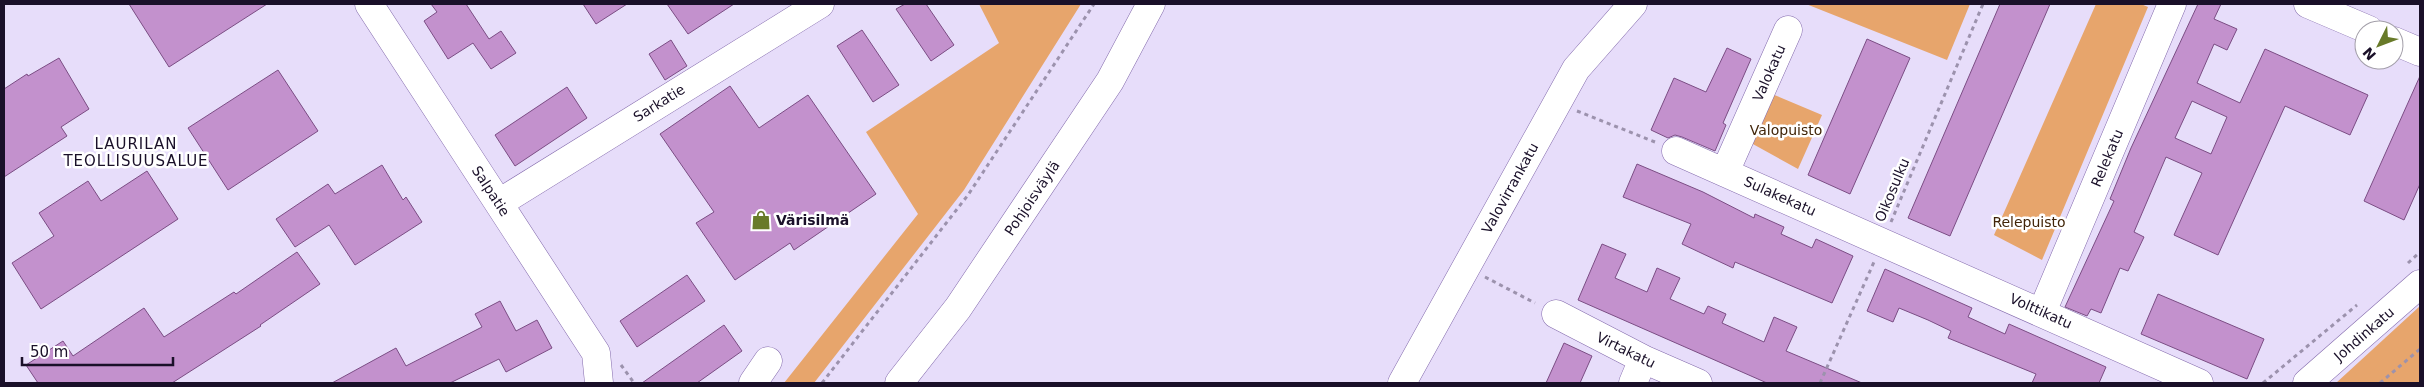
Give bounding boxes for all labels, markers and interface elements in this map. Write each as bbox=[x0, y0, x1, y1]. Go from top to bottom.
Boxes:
north arrow bbox=[2354, 20, 2404, 70]
street label: Valokatu bbox=[1749, 42, 1789, 104]
text: N bbox=[2359, 44, 2379, 63]
street label: Sarkatie bbox=[630, 81, 688, 125]
park label: Valopuisto bbox=[1750, 122, 1822, 138]
street label: Relekatu bbox=[2088, 127, 2126, 189]
district label: LAURILAN TEOLLISUUSALUE bbox=[62, 135, 209, 170]
street label: Valovirrankatu bbox=[1478, 140, 1542, 236]
street label: Oikosulku bbox=[1871, 156, 1913, 224]
street label: Pohjoisväylä bbox=[1001, 158, 1063, 238]
street label: Salpatie bbox=[469, 163, 513, 219]
street label: Sulakekatu bbox=[1741, 173, 1819, 219]
shop icon: Värisilmä bbox=[750, 209, 772, 231]
place label: Värisilmä bbox=[776, 212, 849, 228]
park label: Relepuisto bbox=[1992, 214, 2066, 230]
street label: Volttikatu bbox=[2007, 290, 2075, 332]
street label: Johdinkatu bbox=[2330, 304, 2397, 365]
street label: Virtakatu bbox=[1594, 329, 1658, 371]
scale bar bbox=[22, 334, 174, 366]
text: 50 m bbox=[30, 343, 68, 361]

